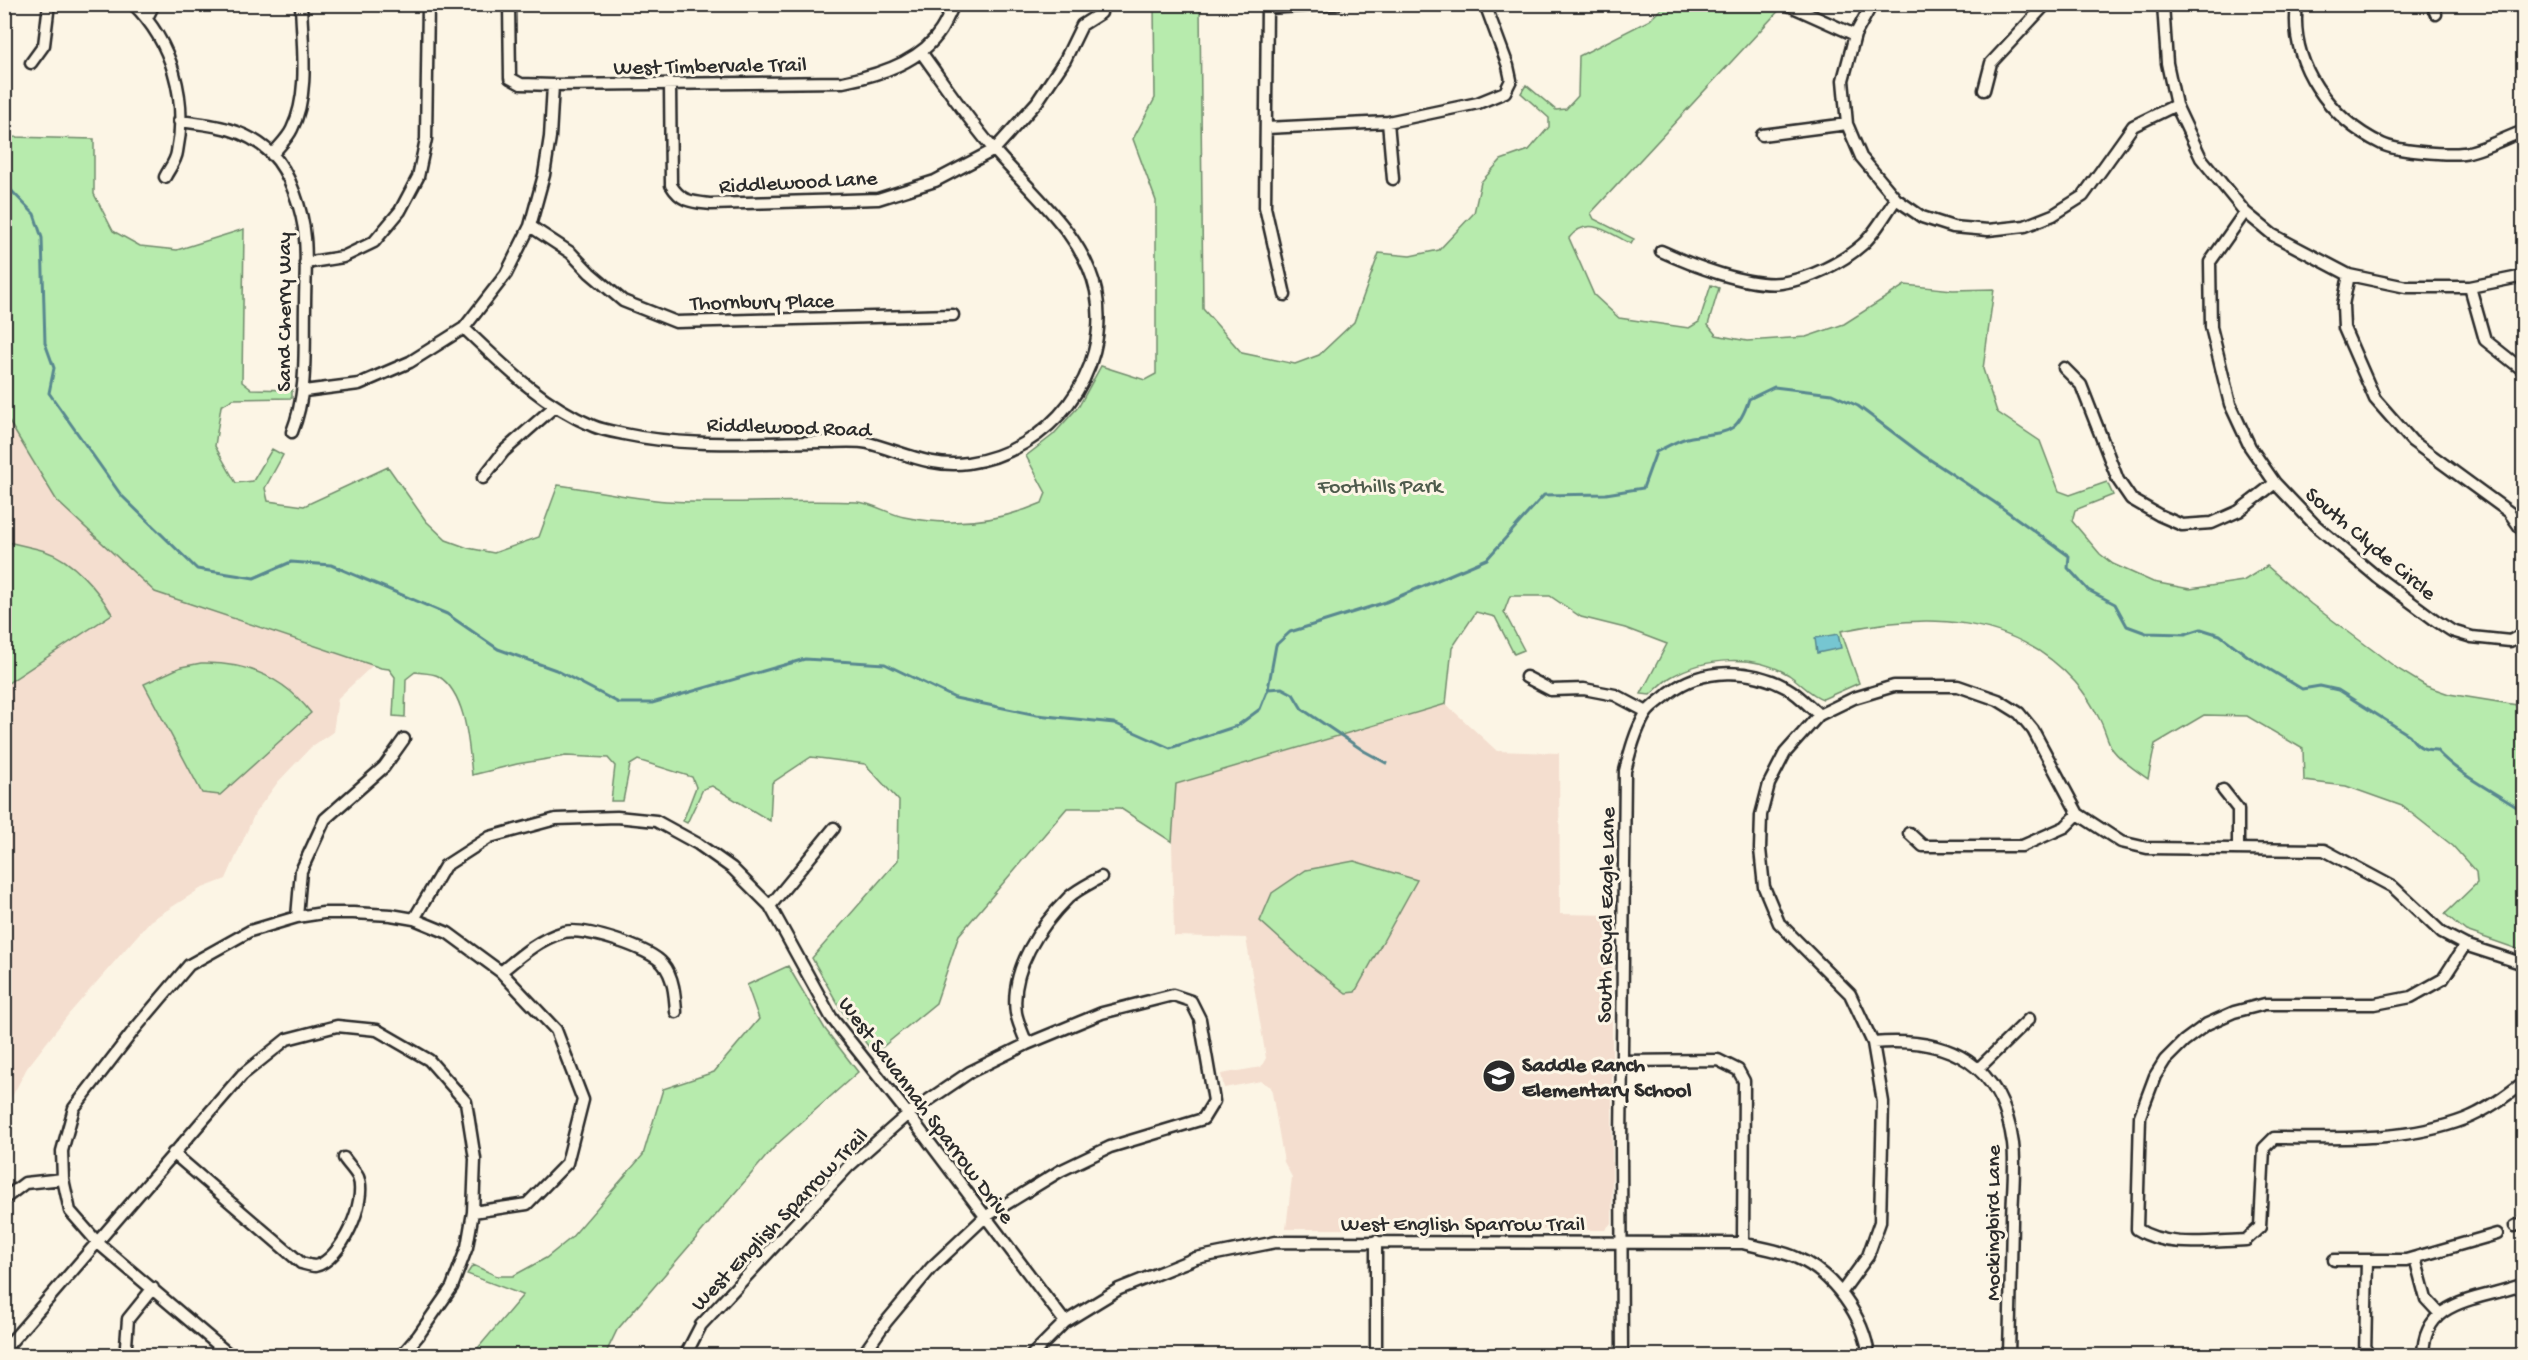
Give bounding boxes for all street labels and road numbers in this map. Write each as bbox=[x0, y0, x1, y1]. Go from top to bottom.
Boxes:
street label: West Timbervale Trail bbox=[613, 53, 807, 83]
street label: Riddlewood Lane bbox=[718, 167, 879, 201]
street label: Sand Cherry Way bbox=[273, 232, 299, 392]
street label: Thornbury Place bbox=[688, 290, 835, 318]
street label: Riddlewood Road bbox=[706, 413, 874, 445]
street label: South Clyde Circle bbox=[2299, 483, 2441, 608]
street label: South Royal Eagle Lane bbox=[1593, 806, 1623, 1023]
street label: West Savannah Sparrow Drive bbox=[831, 993, 1019, 1230]
street label: West English Sparrow Trail bbox=[687, 1124, 875, 1318]
street label: Mockingbird Lane bbox=[1982, 1144, 2008, 1301]
street label: West English Sparrow Trail bbox=[1341, 1213, 1585, 1239]

